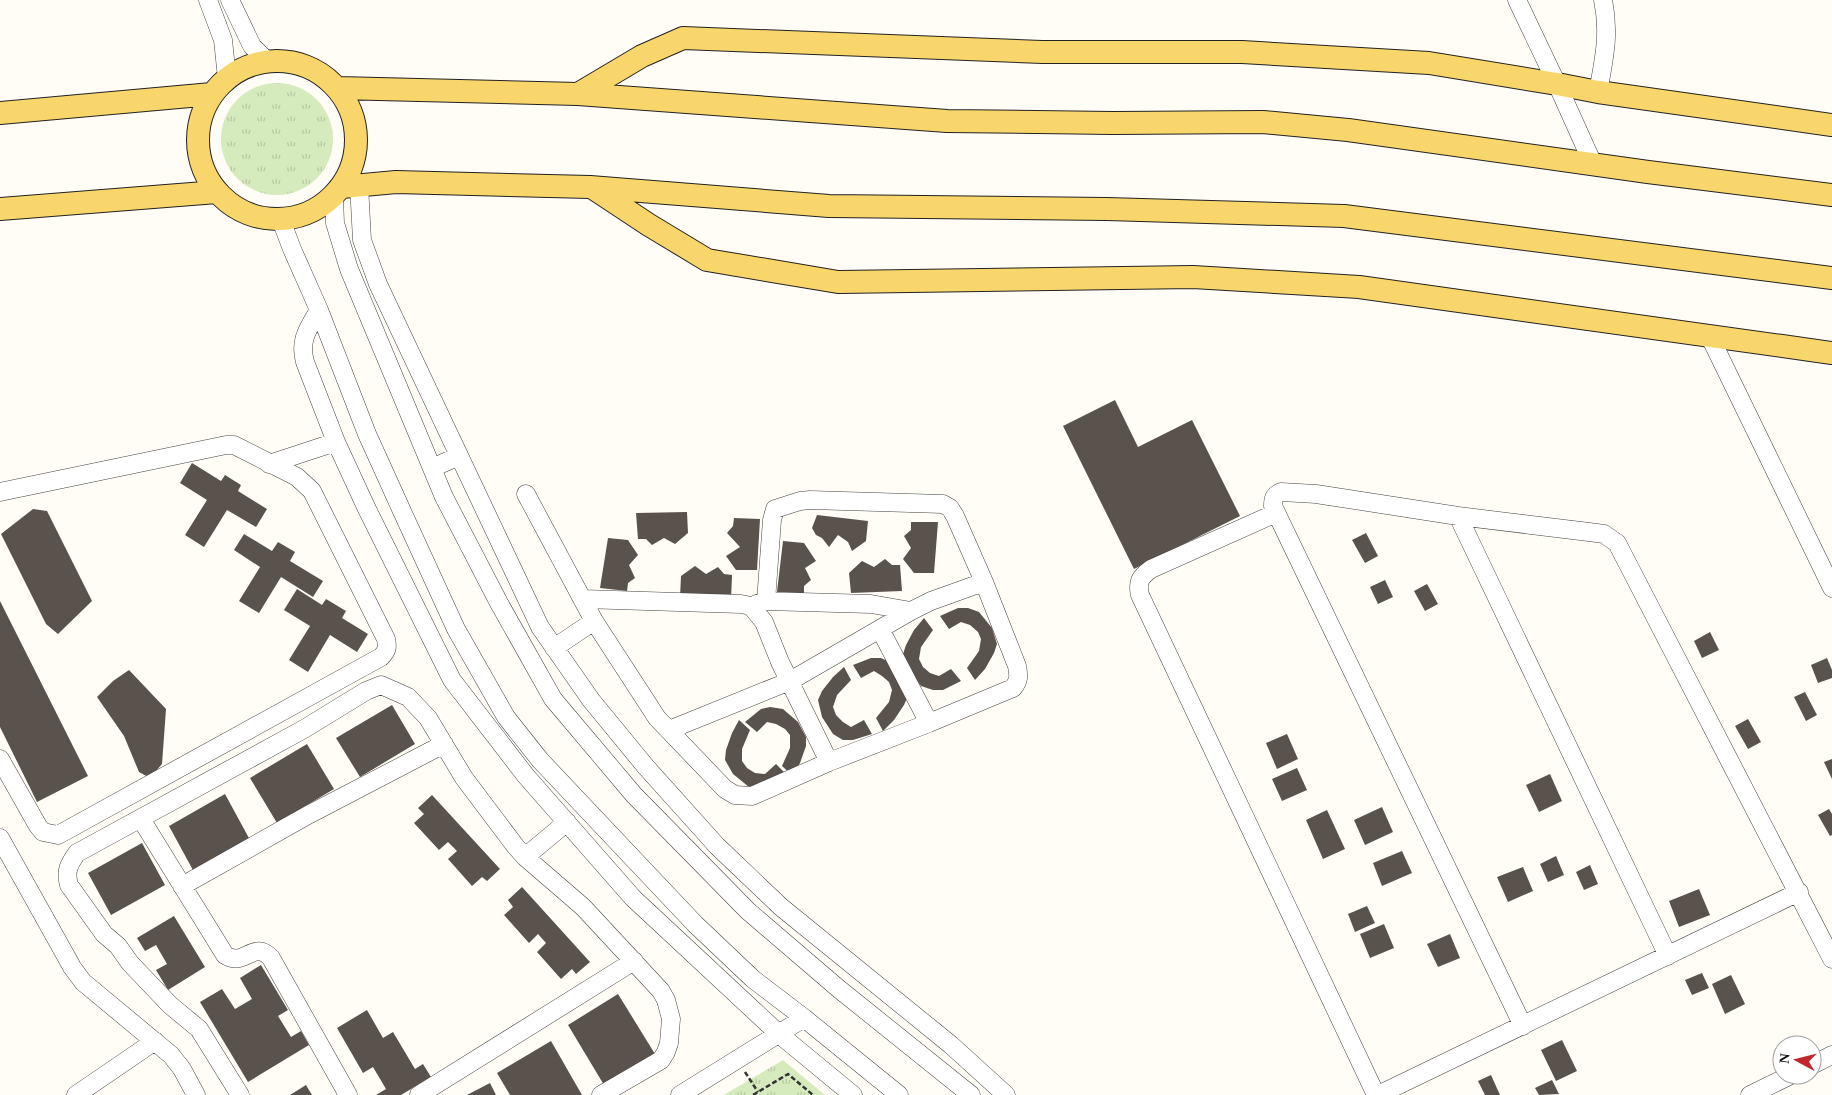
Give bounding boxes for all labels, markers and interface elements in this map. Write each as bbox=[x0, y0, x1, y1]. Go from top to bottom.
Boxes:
north arrow bbox=[1772, 1035, 1822, 1085]
text: N bbox=[1777, 1053, 1793, 1064]

